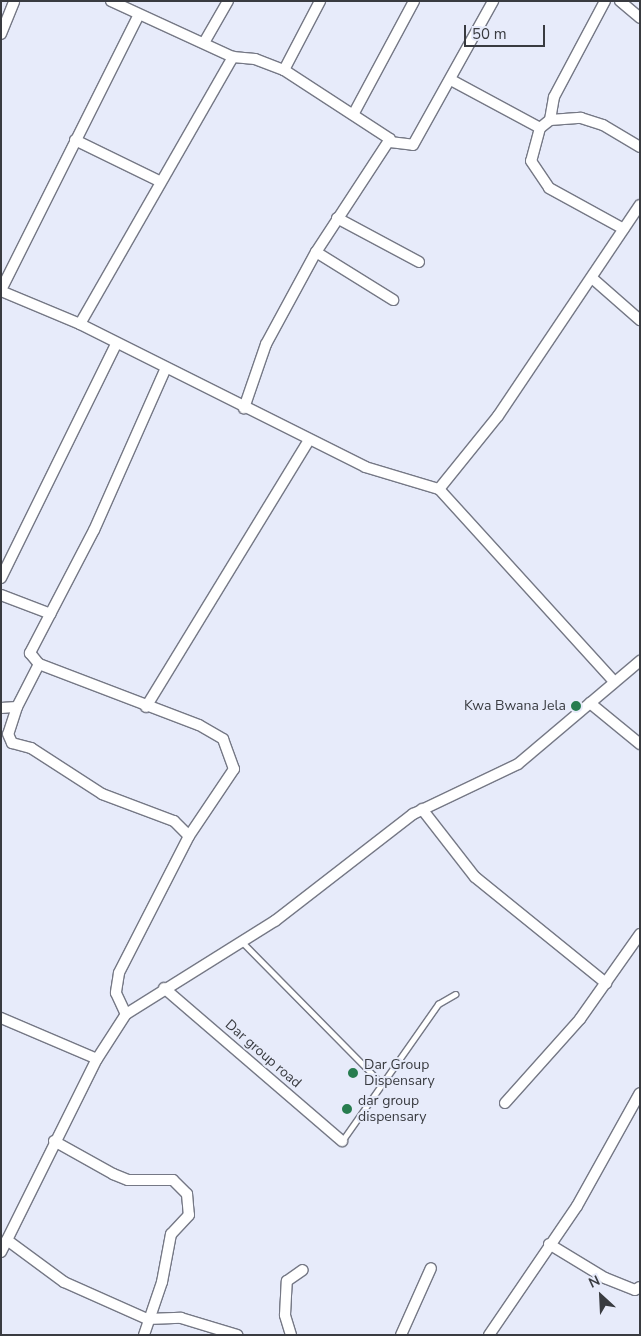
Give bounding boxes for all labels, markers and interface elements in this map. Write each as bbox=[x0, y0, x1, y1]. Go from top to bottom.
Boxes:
scale bar bbox=[466, 15, 547, 47]
text: 50 m bbox=[472, 24, 507, 44]
place label: Kwa Bwana Jela bbox=[464, 698, 566, 714]
marker: Kwa Bwana Jela bbox=[570, 700, 582, 712]
street label: Dar group road bbox=[222, 1016, 304, 1092]
place label: Dar Group Dispensary bbox=[364, 1057, 435, 1090]
marker: Dar Group Dispensary bbox=[346, 1066, 360, 1080]
place label: dar group dispensary bbox=[358, 1093, 426, 1126]
marker: dar group dispensary bbox=[340, 1102, 354, 1116]
north arrow bbox=[576, 1271, 626, 1321]
text: N bbox=[586, 1271, 603, 1293]

